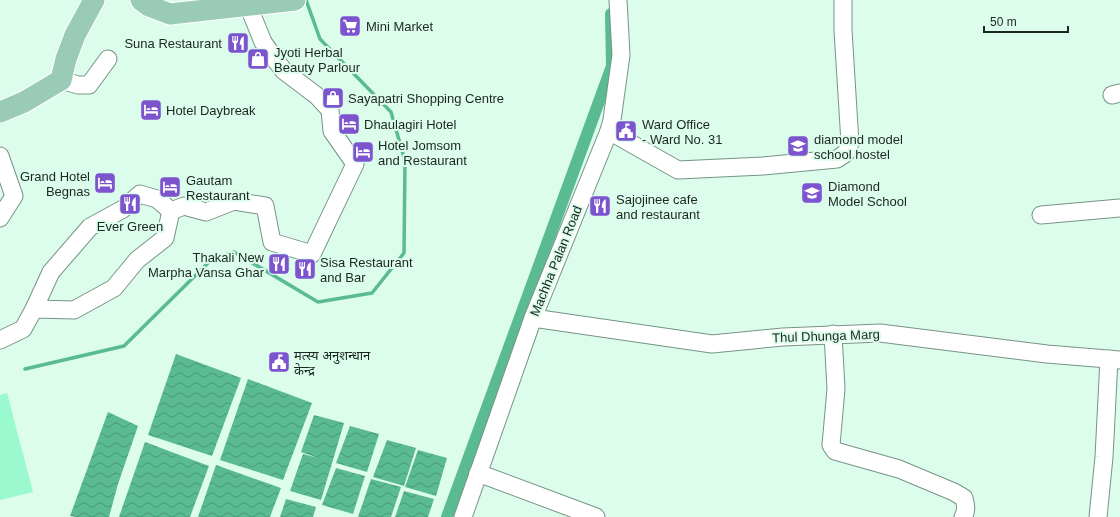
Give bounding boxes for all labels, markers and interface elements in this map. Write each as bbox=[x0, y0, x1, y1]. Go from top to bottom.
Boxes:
scale bar bbox=[984, 8, 1068, 34]
supermarket icon: Mini Market bbox=[337, 13, 363, 39]
text: 50 m bbox=[990, 15, 1017, 29]
place label: Mini Market bbox=[366, 19, 434, 34]
restaurant icon: Suna Restaurant bbox=[225, 30, 251, 56]
place label: Suna Restaurant bbox=[124, 36, 222, 51]
place label: Jyoti Herbal Beauty Parlour bbox=[274, 45, 361, 75]
shop icon: Jyoti Herbal Beauty Parlour bbox=[245, 46, 271, 72]
shop icon: Sayapatri Shopping Centre bbox=[320, 85, 346, 111]
place label: Sayapatri Shopping Centre bbox=[348, 91, 504, 106]
hotel icon: Hotel Daybreak bbox=[138, 97, 164, 123]
place label: Hotel Daybreak bbox=[166, 103, 256, 118]
hotel icon: Dhaulagiri Hotel bbox=[336, 111, 362, 137]
place label: Dhaulagiri Hotel bbox=[364, 117, 457, 132]
place label: Ward Office - Ward No. 31 bbox=[642, 117, 722, 147]
public building icon: Ward Office - Ward No. 31 bbox=[613, 118, 639, 144]
place label: diamond model school hostel bbox=[814, 132, 903, 162]
school or university icon: diamond model school hostel bbox=[785, 133, 811, 159]
place label: Hotel Jomsom and Restaurant bbox=[378, 138, 467, 168]
hotel icon: Hotel Jomsom and Restaurant bbox=[350, 139, 376, 165]
place label: Grand Hotel Begnas bbox=[20, 169, 90, 199]
hotel icon: Grand Hotel Begnas bbox=[92, 170, 118, 196]
place label: Gautam Restaurant bbox=[186, 173, 250, 203]
hotel icon: Gautam Restaurant bbox=[157, 174, 183, 200]
place label: Diamond Model School bbox=[828, 179, 907, 209]
school or university icon: Diamond Model School bbox=[799, 180, 825, 206]
restaurant icon: Ever Green bbox=[117, 191, 143, 217]
place label: Sajojinee cafe and restaurant bbox=[616, 192, 700, 222]
restaurant icon: Sajojinee cafe and restaurant bbox=[587, 193, 613, 219]
street label: Machha Palan Road bbox=[527, 204, 585, 318]
place label: Ever Green bbox=[97, 219, 163, 234]
place label: Thakali New Marpha Vansa Ghar bbox=[148, 250, 265, 280]
restaurant icon: Thakali New Marpha Vansa Ghar bbox=[266, 251, 292, 277]
place label: Sisa Restaurant and Bar bbox=[320, 255, 413, 285]
restaurant icon: Sisa Restaurant and Bar bbox=[292, 256, 318, 282]
street label: Thul Dhunga Marg bbox=[772, 327, 880, 345]
place label: मत्स्य अनुशन्धान केन्द्र bbox=[294, 348, 371, 378]
public building icon: मत्स्य अनुशन्धान केन्द्र bbox=[266, 349, 292, 375]

